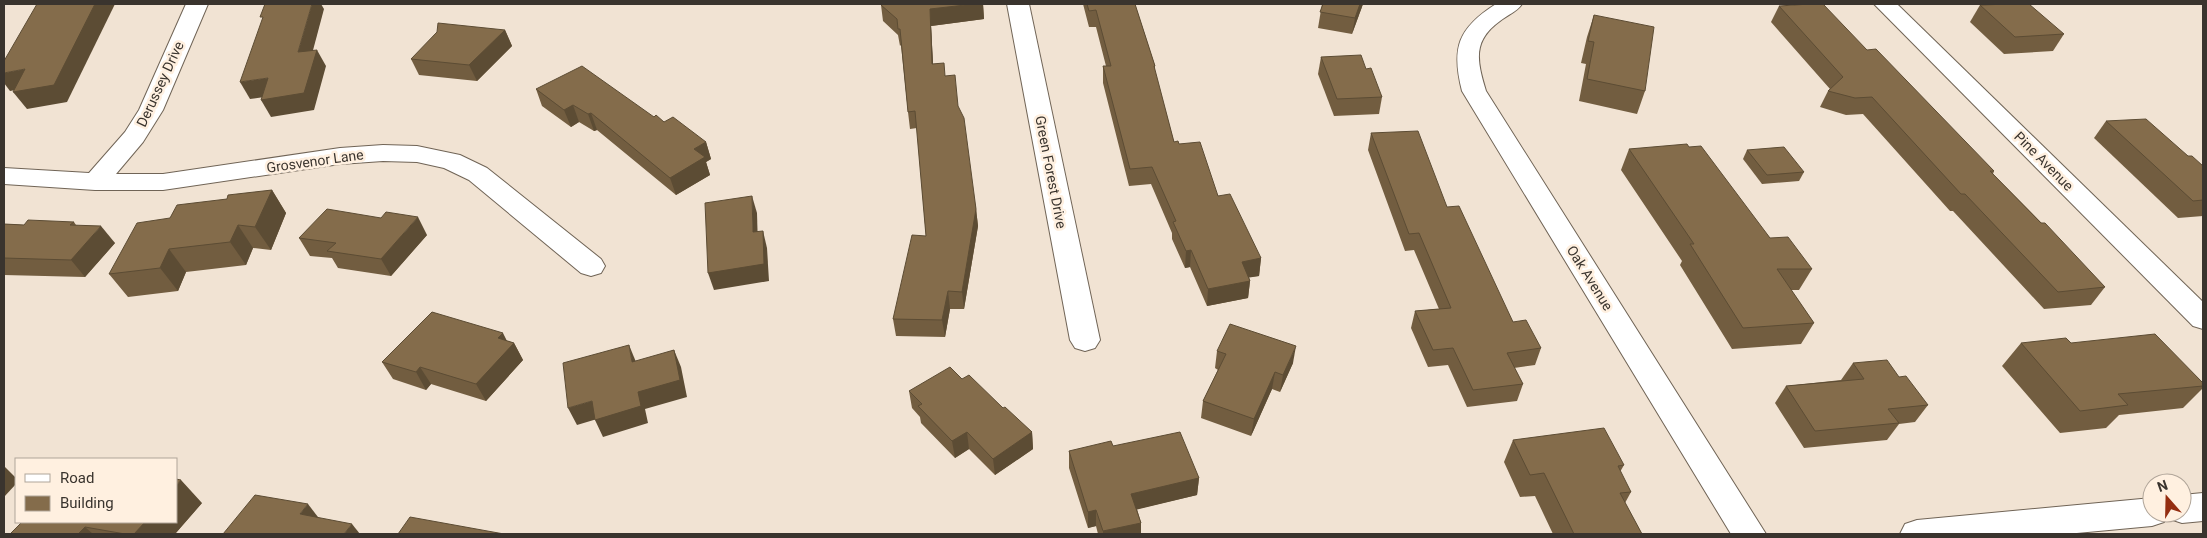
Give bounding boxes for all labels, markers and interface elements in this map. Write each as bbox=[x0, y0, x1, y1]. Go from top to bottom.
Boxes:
street label: Derussey Drive bbox=[133, 39, 187, 129]
street label: Green Forest Drive bbox=[1032, 114, 1070, 230]
street label: Pine Avenue bbox=[2011, 128, 2077, 194]
street label: Grosvenor Lane bbox=[266, 146, 364, 176]
street label: Oak Avenue bbox=[1564, 243, 1616, 313]
legend bbox=[15, 458, 178, 523]
text: Road bbox=[60, 469, 94, 487]
north arrow bbox=[2142, 473, 2192, 523]
text: N bbox=[2155, 477, 2170, 495]
text: Building bbox=[60, 494, 114, 512]

